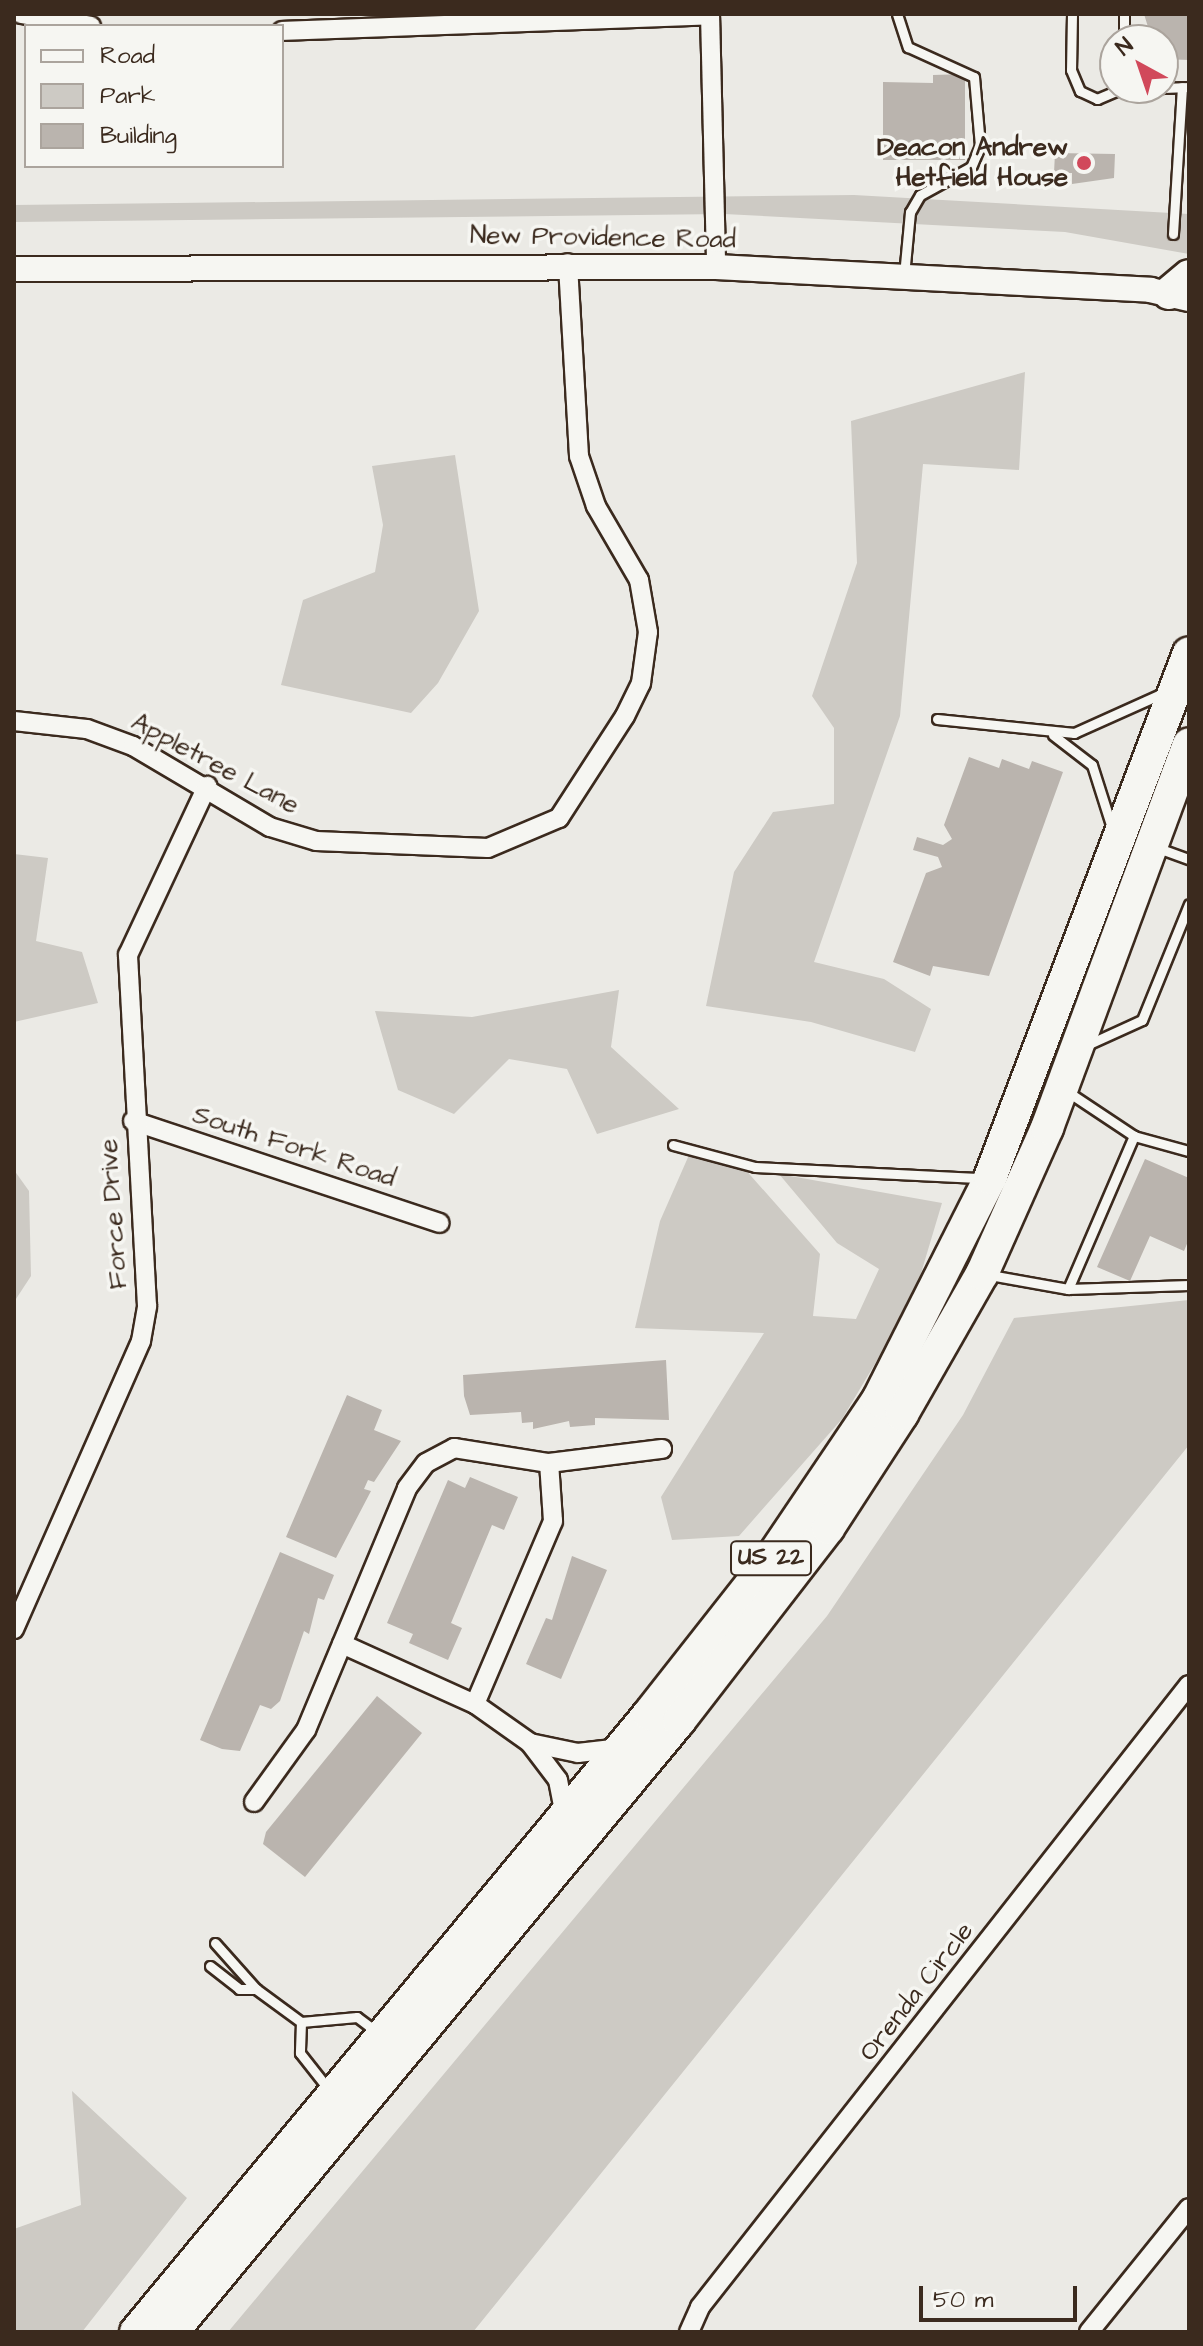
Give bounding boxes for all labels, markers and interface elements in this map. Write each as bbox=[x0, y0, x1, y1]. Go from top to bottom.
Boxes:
legend bbox=[24, 24, 284, 168]
north arrow bbox=[1099, 24, 1179, 104]
text: N bbox=[1109, 30, 1140, 63]
text: Road bbox=[100, 39, 155, 73]
text: Park bbox=[100, 79, 156, 113]
text: Building bbox=[100, 119, 177, 153]
place label: Deacon Andrew Hetfield House bbox=[877, 132, 1068, 194]
marker: Deacon Andrew Hetfield House bbox=[1075, 154, 1093, 172]
street label: New Providence Road bbox=[470, 220, 736, 256]
street label: Appletree Lane bbox=[126, 707, 304, 821]
street label: South Fork Road bbox=[189, 1100, 399, 1194]
street label: Force Drive bbox=[93, 1138, 135, 1290]
road number: US 22 bbox=[729, 1538, 813, 1578]
street label: Orenda Circle bbox=[853, 1917, 981, 2067]
scale bar bbox=[923, 2270, 1081, 2320]
text: 50 m bbox=[933, 2283, 993, 2317]

